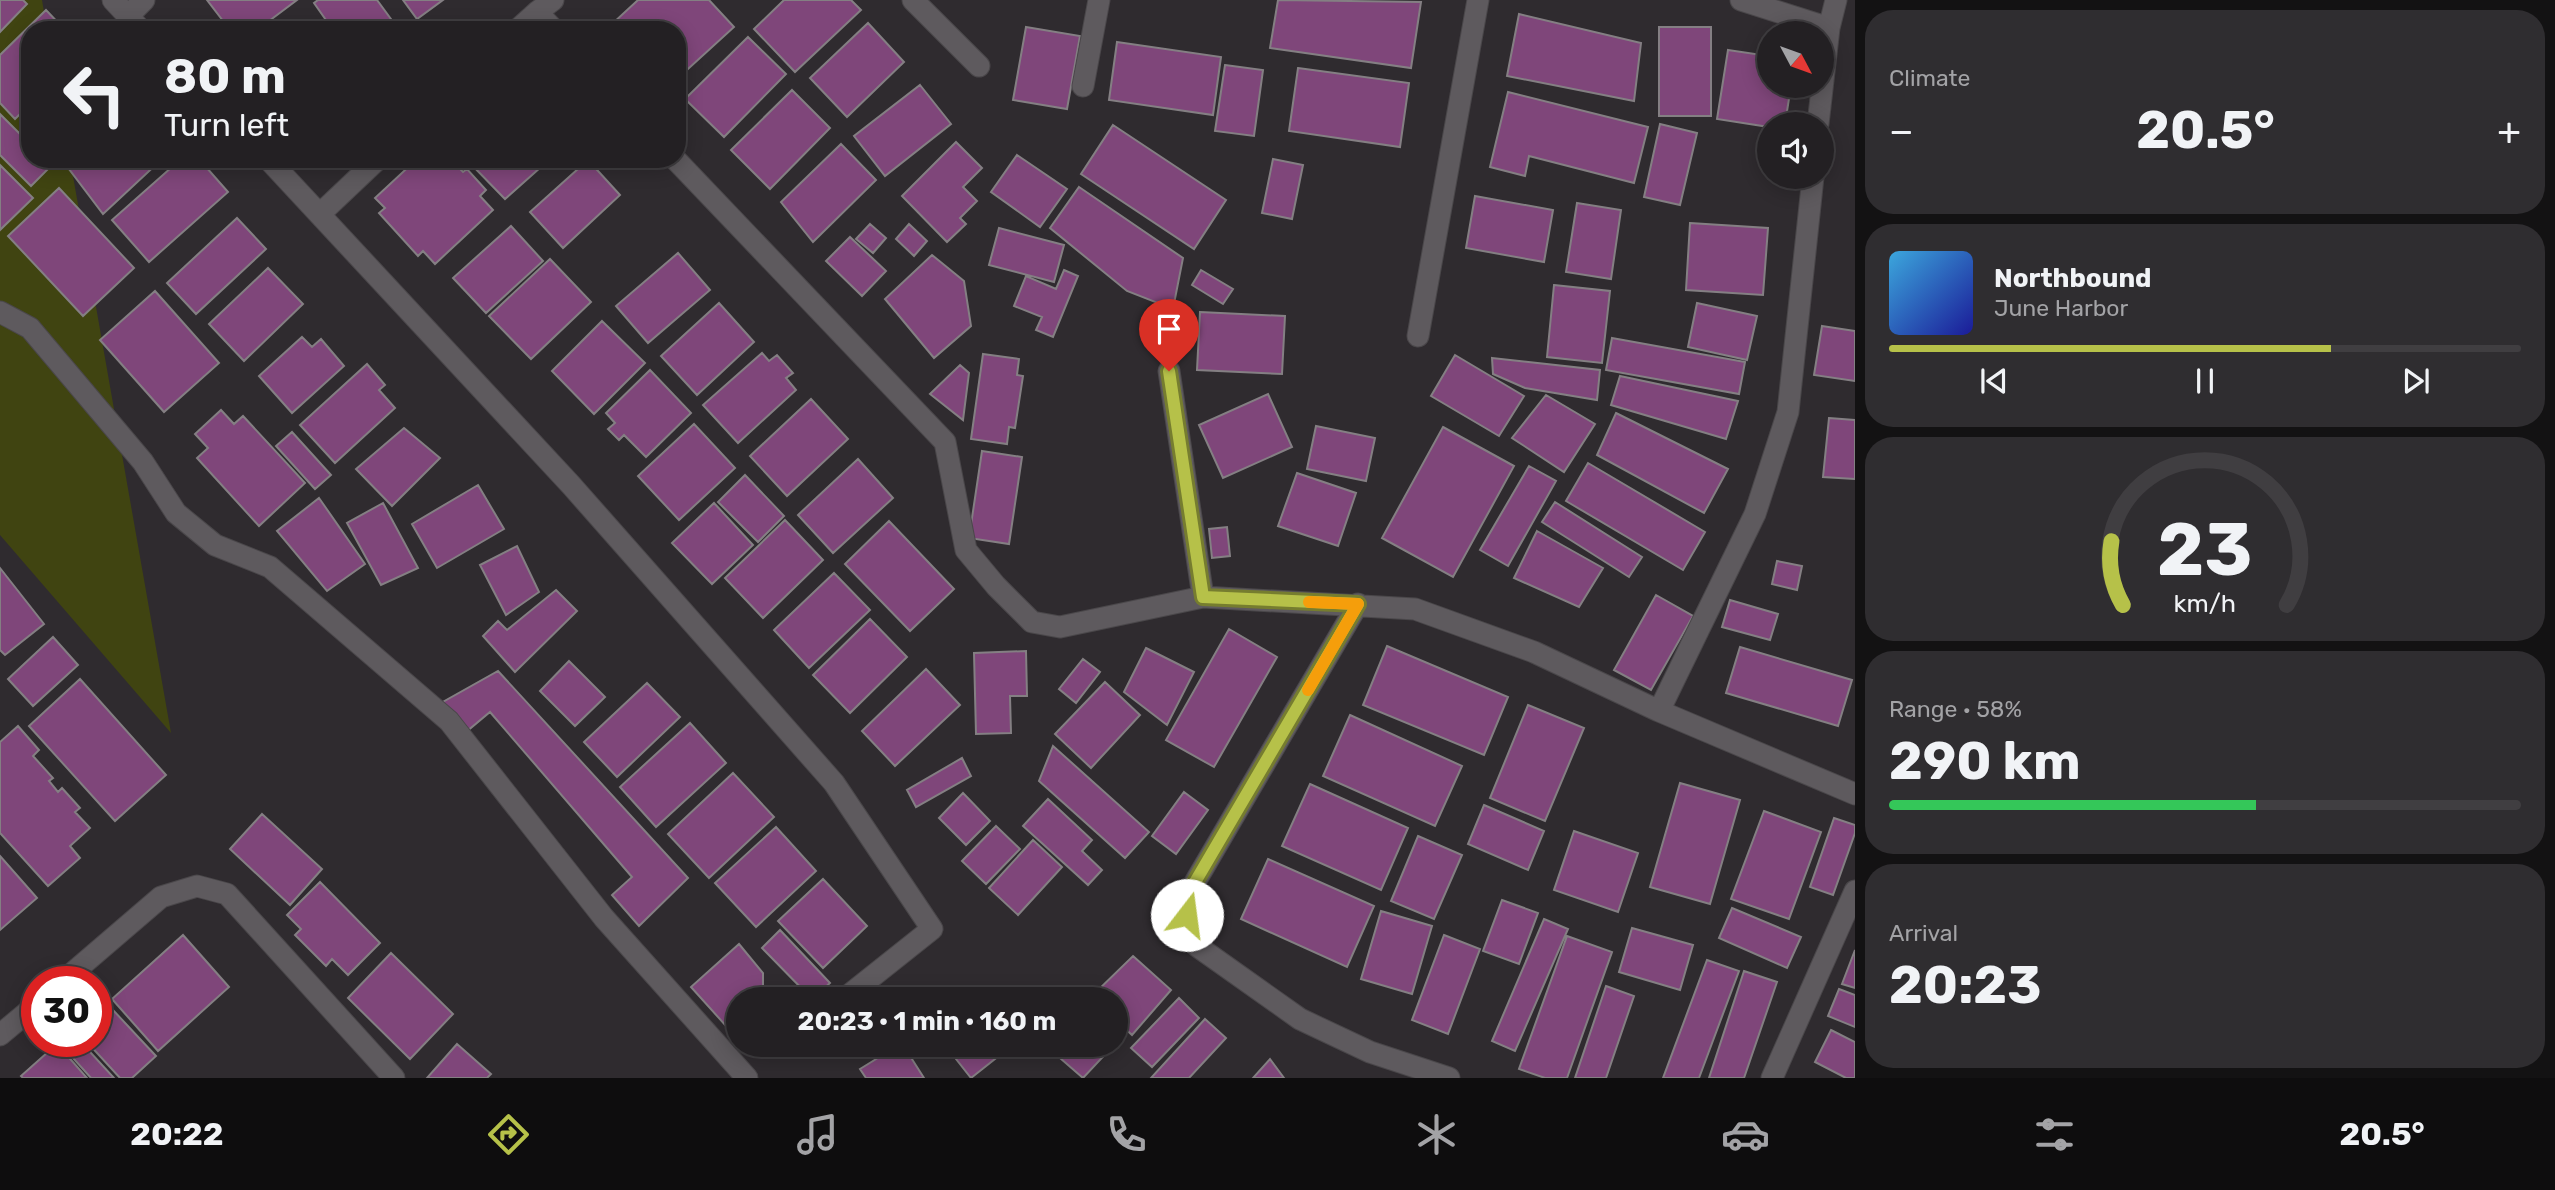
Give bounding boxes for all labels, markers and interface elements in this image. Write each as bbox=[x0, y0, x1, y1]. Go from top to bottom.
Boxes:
north arrow bbox=[1757, 21, 1834, 98]
map controls bbox=[1757, 21, 1834, 189]
text: 80 m bbox=[164, 47, 286, 105]
icon: left bbox=[49, 49, 140, 140]
text: Climate bbox=[1889, 64, 1970, 92]
text: 20.5° bbox=[2136, 99, 2275, 161]
text: Turn left bbox=[164, 106, 289, 144]
text: − bbox=[1889, 108, 1914, 154]
text: + bbox=[2497, 108, 2521, 154]
button: sound bbox=[1757, 112, 1834, 189]
text: Northbound bbox=[1994, 263, 2152, 294]
text: June Harbor bbox=[1994, 294, 2128, 322]
pin bbox=[1139, 299, 1199, 371]
icon: arrive bbox=[1150, 310, 1188, 348]
icon: previous bbox=[1975, 362, 2013, 400]
icon: pause bbox=[2186, 362, 2224, 400]
icon: next bbox=[2397, 362, 2435, 400]
text: 23 bbox=[2157, 507, 2253, 593]
text: km/h bbox=[2174, 589, 2236, 618]
text: Range · 58% bbox=[1889, 695, 2022, 723]
text: 290 km bbox=[1889, 730, 2081, 792]
position arrow bbox=[1150, 878, 1224, 952]
text: Arrival bbox=[1889, 919, 1958, 947]
text: 20:23 bbox=[1889, 954, 2041, 1016]
speed limit sign: 30 bbox=[21, 966, 112, 1057]
text: 20:23 · 1 min · 160 m bbox=[798, 1006, 1056, 1037]
icon: directions bbox=[484, 1110, 533, 1159]
icon: music bbox=[793, 1110, 842, 1159]
icon: phone bbox=[1102, 1110, 1151, 1159]
icon: climate bbox=[1412, 1110, 1461, 1159]
icon: car bbox=[1721, 1110, 1770, 1159]
icon: filters bbox=[2030, 1110, 2079, 1159]
text: 20:22 bbox=[130, 1115, 224, 1153]
text: 20.5° bbox=[2340, 1115, 2425, 1153]

